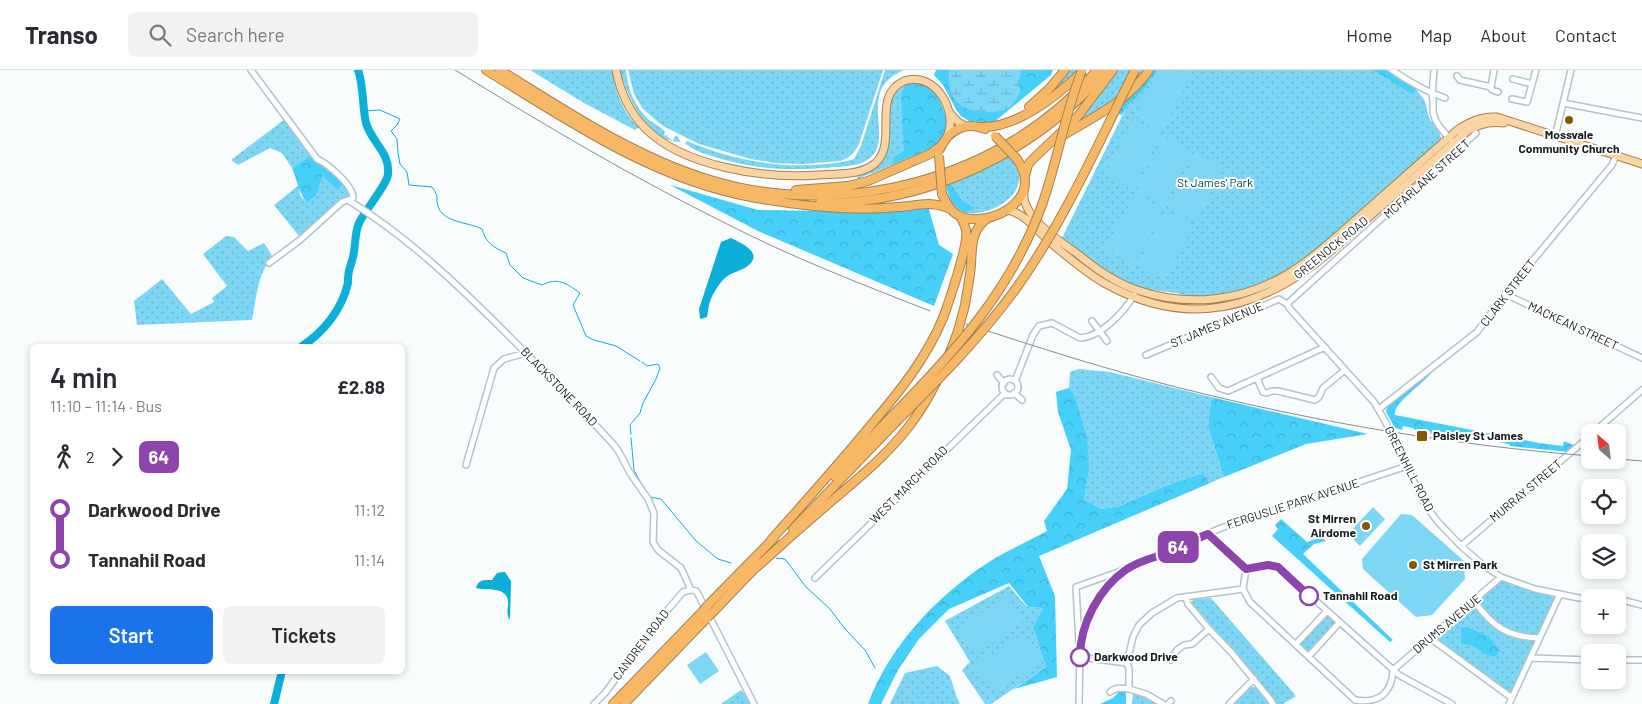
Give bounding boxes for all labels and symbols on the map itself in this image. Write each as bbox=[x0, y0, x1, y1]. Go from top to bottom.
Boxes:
marker: Mossvale Community Church bbox=[1563, 114, 1575, 126]
place label: Mossvale Community Church bbox=[1518, 127, 1620, 155]
street label: MCFARLANE STREET bbox=[1380, 136, 1472, 221]
park label: St James' Park bbox=[1177, 175, 1253, 189]
street label: GREENOCK ROAD bbox=[1290, 213, 1370, 281]
street label: CLARK STREET bbox=[1477, 256, 1538, 329]
street label: ST JAMES AVENUE bbox=[1168, 298, 1265, 350]
street label: MACKEAN STREET bbox=[1526, 298, 1621, 352]
street label: BLACKSTONE ROAD bbox=[519, 344, 601, 429]
street label: GREENHILL ROAD bbox=[1382, 424, 1437, 514]
north arrow bbox=[1581, 424, 1626, 469]
place label: Paisley St James bbox=[1433, 428, 1523, 442]
marker: Paisley St James bbox=[1415, 429, 1429, 443]
street label: WEST MARCH ROAD bbox=[867, 443, 950, 526]
street label: MURRAY STREET bbox=[1487, 456, 1564, 524]
street label: FERGUSLIE PARK AVENUE bbox=[1225, 475, 1361, 531]
place label: St Mirren Airdome bbox=[1308, 511, 1356, 539]
marker: St Mirren Airdome bbox=[1360, 520, 1372, 532]
line badge: 64 bbox=[1156, 531, 1200, 563]
place label: St Mirren Park bbox=[1423, 557, 1498, 571]
marker: St Mirren Park bbox=[1407, 559, 1419, 571]
marker: Tannahil Road bbox=[1299, 586, 1319, 606]
place label: Tannahil Road bbox=[1323, 588, 1398, 602]
street label: DRUMS AVENUE bbox=[1409, 591, 1483, 656]
street label: CANDREN ROAD bbox=[609, 606, 671, 682]
marker: Darkwood Drive bbox=[1070, 647, 1090, 667]
place label: Darkwood Drive bbox=[1094, 649, 1178, 663]

